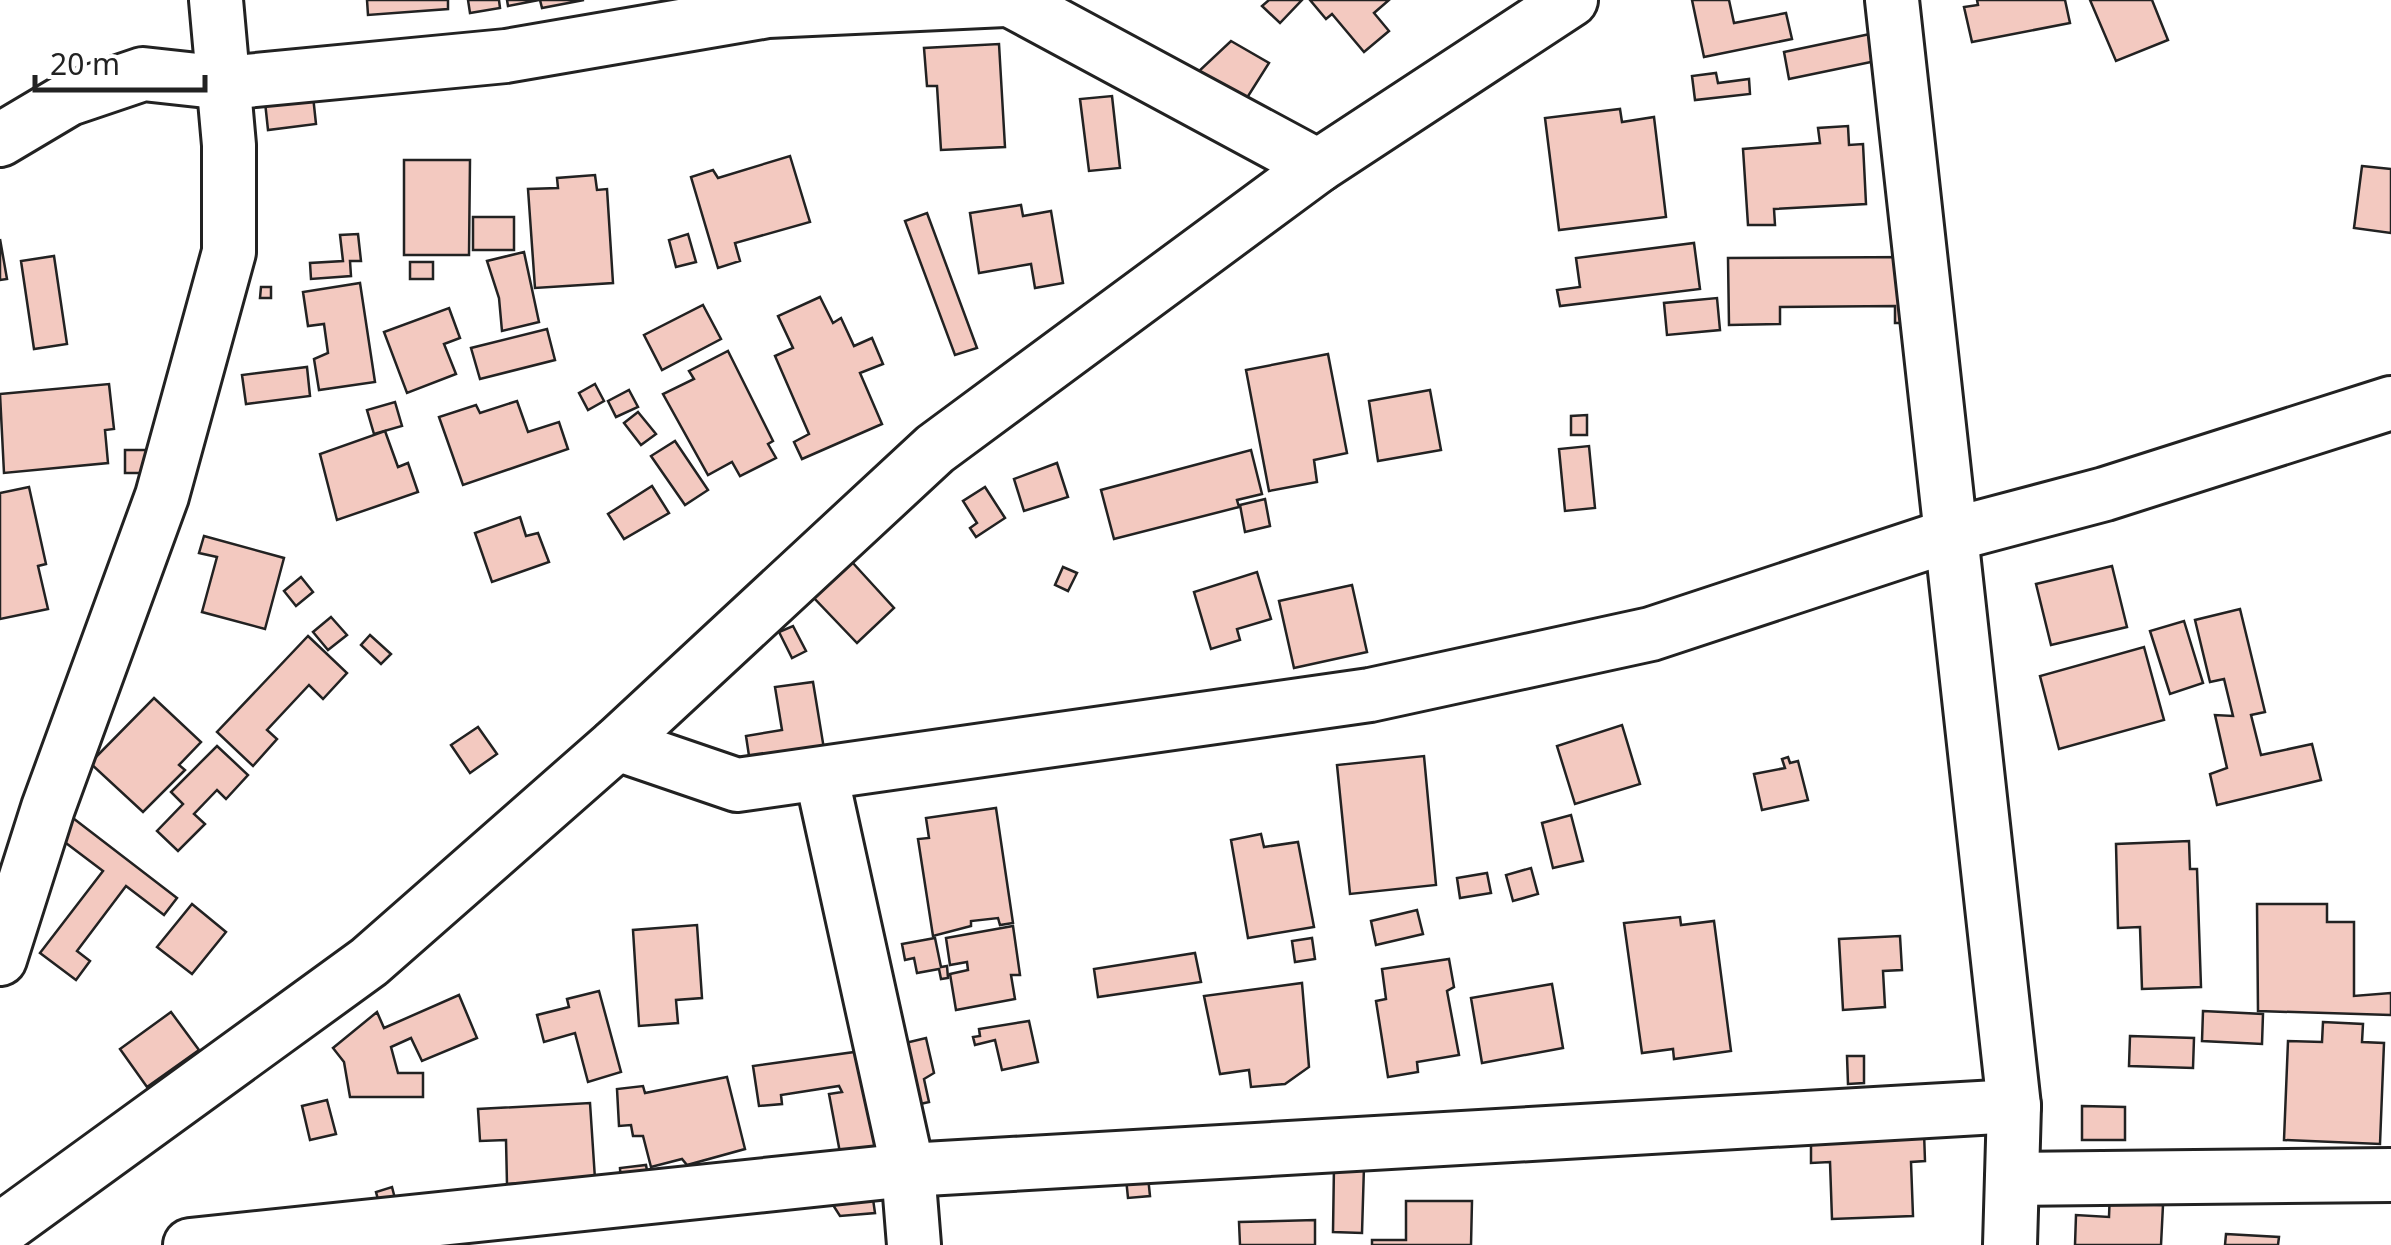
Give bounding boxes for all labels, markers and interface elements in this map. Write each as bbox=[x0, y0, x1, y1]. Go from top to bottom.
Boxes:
scale bar bbox=[35, 30, 205, 92]
text: 20 m bbox=[50, 43, 120, 84]

